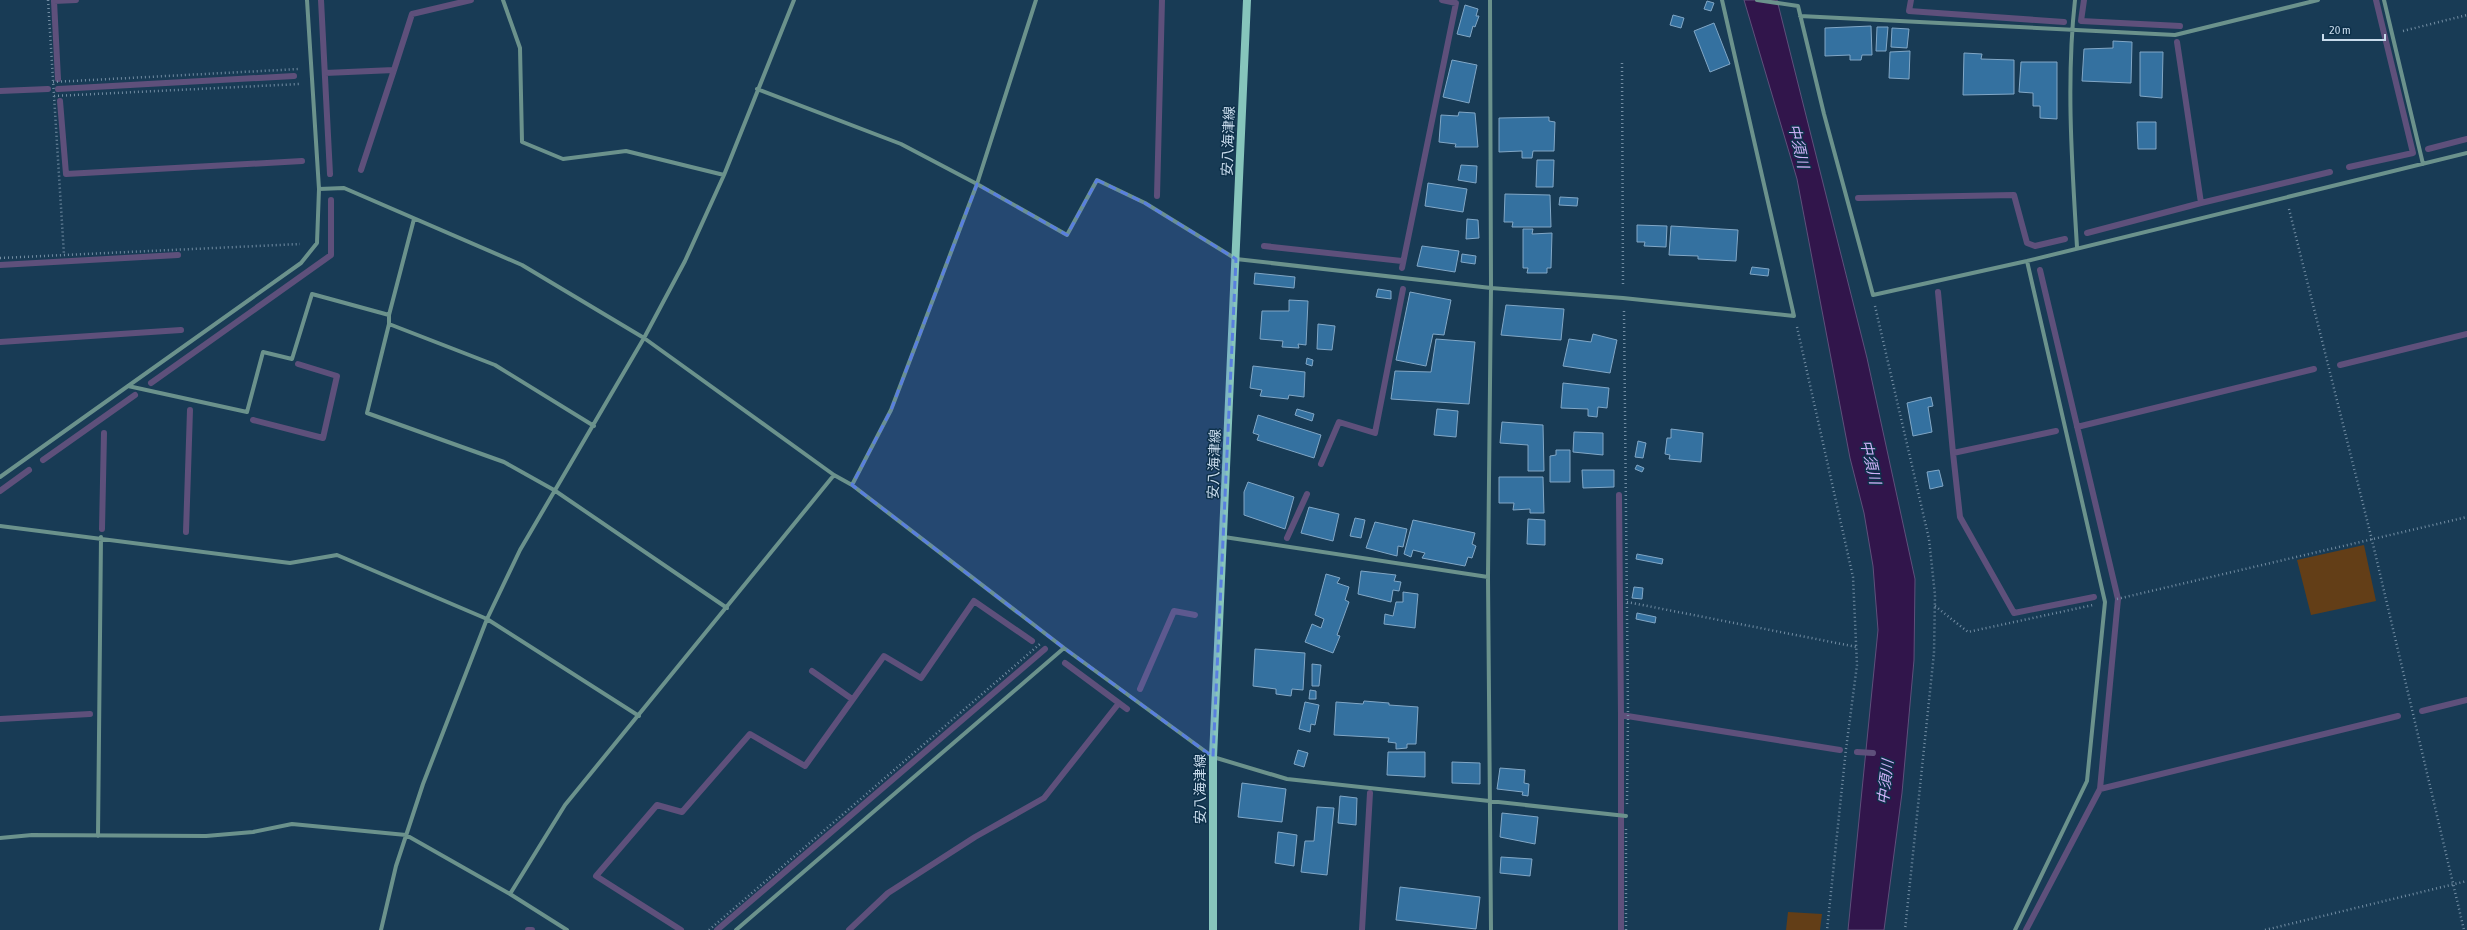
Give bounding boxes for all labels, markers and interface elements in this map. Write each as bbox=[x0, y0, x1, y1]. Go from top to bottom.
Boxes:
scale bar bbox=[2323, 16, 2385, 42]
text: 20 m bbox=[2329, 23, 2351, 37]
street label: 安八海津線 bbox=[1219, 106, 1237, 176]
water label: 中須川 bbox=[1786, 122, 1813, 172]
street label: 安八海津線 bbox=[1205, 429, 1223, 499]
water label: 中須川 bbox=[1858, 438, 1885, 488]
street label: 安八海津線 bbox=[1192, 754, 1208, 824]
water label: 中須川 bbox=[1874, 757, 1896, 805]

